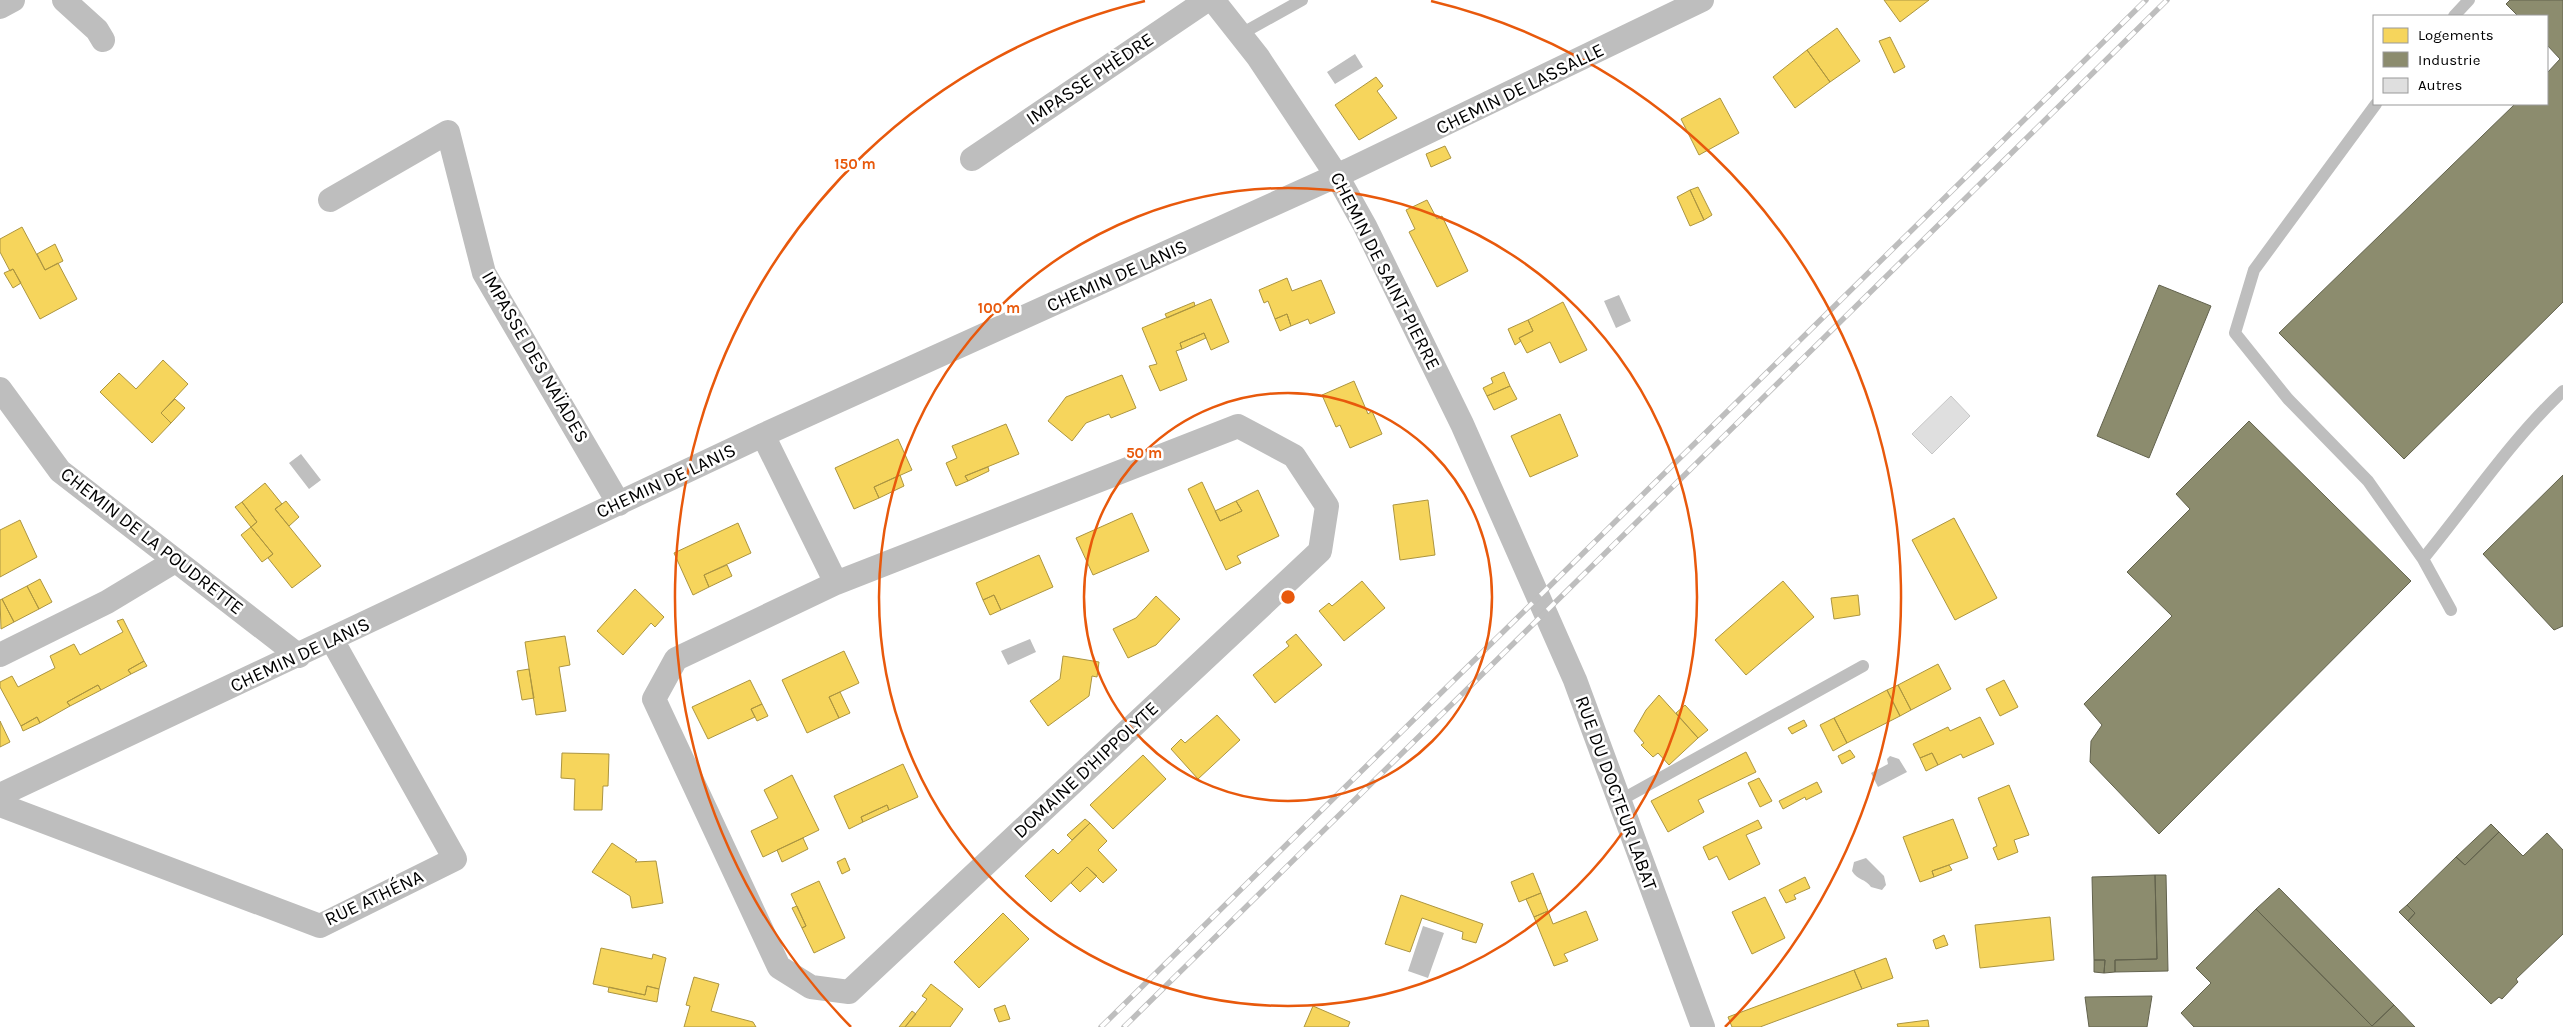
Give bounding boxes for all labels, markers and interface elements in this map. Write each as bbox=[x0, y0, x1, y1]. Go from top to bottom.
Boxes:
legend bbox=[2373, 15, 2548, 105]
text: Logements bbox=[2418, 26, 2494, 44]
street label: IMPASSE PHÈDRE bbox=[1022, 27, 1158, 130]
street label: CHEMIN DE LASSALLE bbox=[1433, 39, 1607, 139]
text: Industrie bbox=[2418, 51, 2480, 69]
text: Autres bbox=[2418, 76, 2462, 94]
text: 150 m bbox=[834, 155, 876, 173]
street label: CHEMIN DE SAINT-PIERRE bbox=[1325, 168, 1445, 374]
street label: CHEMIN DE LANIS bbox=[1043, 235, 1191, 317]
street label: IMPASSE DES NAÏADES bbox=[477, 267, 593, 447]
text: 100 m bbox=[978, 299, 1020, 317]
street label: CHEMIN DE LANIS bbox=[593, 439, 739, 523]
text: 50 m bbox=[1126, 444, 1162, 462]
street label: CHEMIN DE LA POUDRETTE bbox=[56, 463, 248, 619]
centre of rings bbox=[1279, 588, 1297, 606]
street label: CHEMIN DE LANIS bbox=[227, 613, 373, 697]
street label: RUE DU DOCTEUR LABAT bbox=[1571, 693, 1662, 894]
street label: DOMAINE D'HIPPOLYTE bbox=[1009, 697, 1163, 843]
street label: RUE ATHÉNA bbox=[321, 865, 427, 930]

